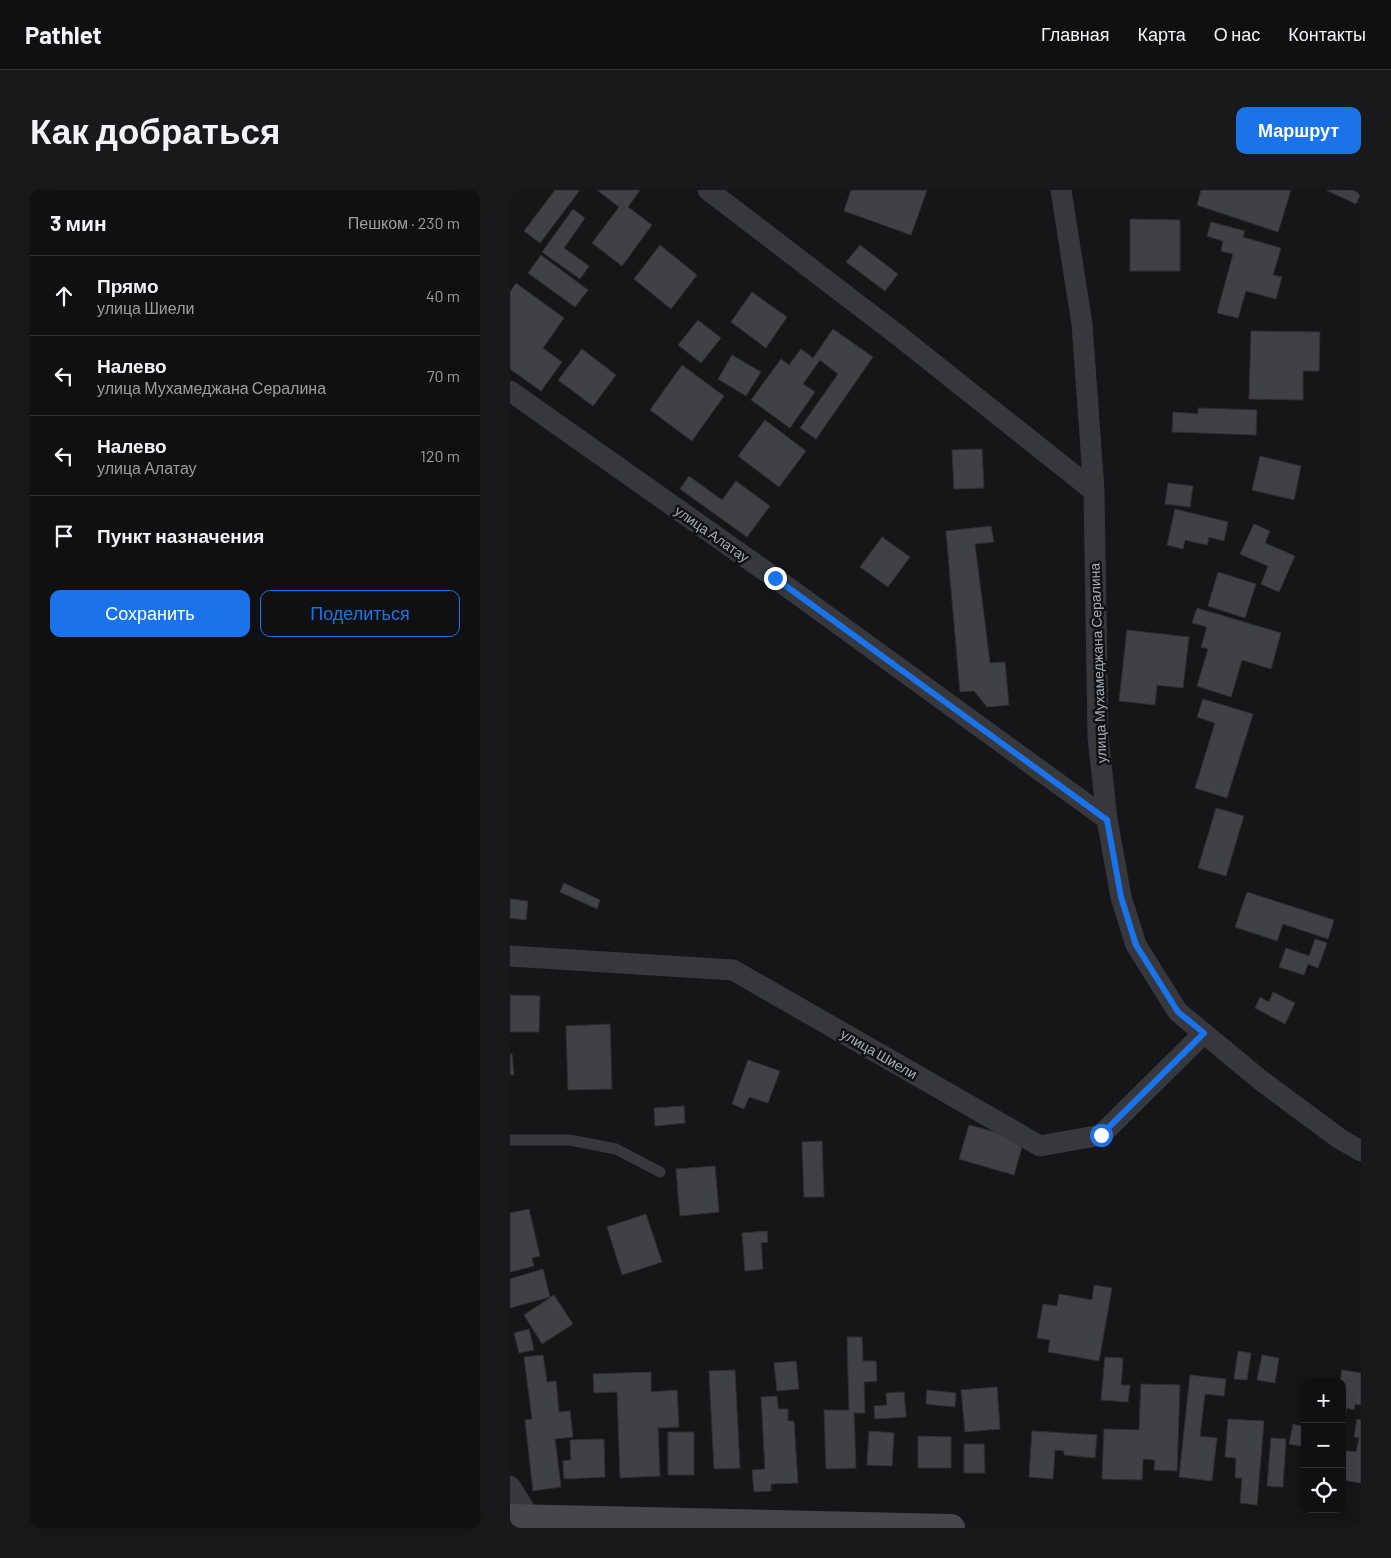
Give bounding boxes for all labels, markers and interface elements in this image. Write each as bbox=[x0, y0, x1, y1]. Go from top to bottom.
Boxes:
text: Pathlet bbox=[25, 20, 102, 49]
text: Главная bbox=[1041, 23, 1110, 45]
text: Карта bbox=[1138, 23, 1186, 45]
text: О нас bbox=[1214, 23, 1260, 45]
text: Контакты bbox=[1288, 23, 1366, 45]
button: Маршрут bbox=[1236, 107, 1361, 154]
text: Как добраться bbox=[30, 109, 280, 151]
text: 3 мин bbox=[50, 210, 107, 235]
text: Пешком · 230 m bbox=[348, 213, 460, 232]
text: Прямо bbox=[97, 274, 159, 297]
icon: ahead bbox=[50, 282, 78, 310]
text: 40 m bbox=[426, 286, 460, 305]
text: улица Шиели bbox=[97, 298, 194, 317]
text: Налево bbox=[97, 354, 167, 377]
icon: left bbox=[50, 362, 78, 390]
text: 70 m bbox=[427, 366, 460, 385]
text: улица Мухамеджана Сералина bbox=[97, 378, 326, 397]
text: Налево bbox=[97, 434, 167, 457]
icon: left bbox=[50, 442, 78, 470]
text: 120 m bbox=[420, 446, 460, 465]
text: улица Алатау bbox=[97, 458, 197, 477]
street label: улица Алатау bbox=[672, 502, 753, 566]
icon: arrive bbox=[50, 522, 78, 550]
text: Пункт назначения bbox=[97, 524, 264, 547]
street label: улица Мухамеджана Сералина bbox=[1086, 562, 1109, 763]
route end bbox=[764, 567, 787, 590]
button: Сохранить bbox=[50, 590, 250, 637]
button: Поделиться bbox=[260, 590, 460, 637]
street label: улица Шиели bbox=[838, 1025, 920, 1082]
route start bbox=[1090, 1124, 1113, 1147]
map controls bbox=[1301, 1378, 1346, 1513]
button: + bbox=[1301, 1378, 1346, 1423]
button: − bbox=[1301, 1423, 1346, 1468]
button: locate bbox=[1301, 1468, 1346, 1513]

